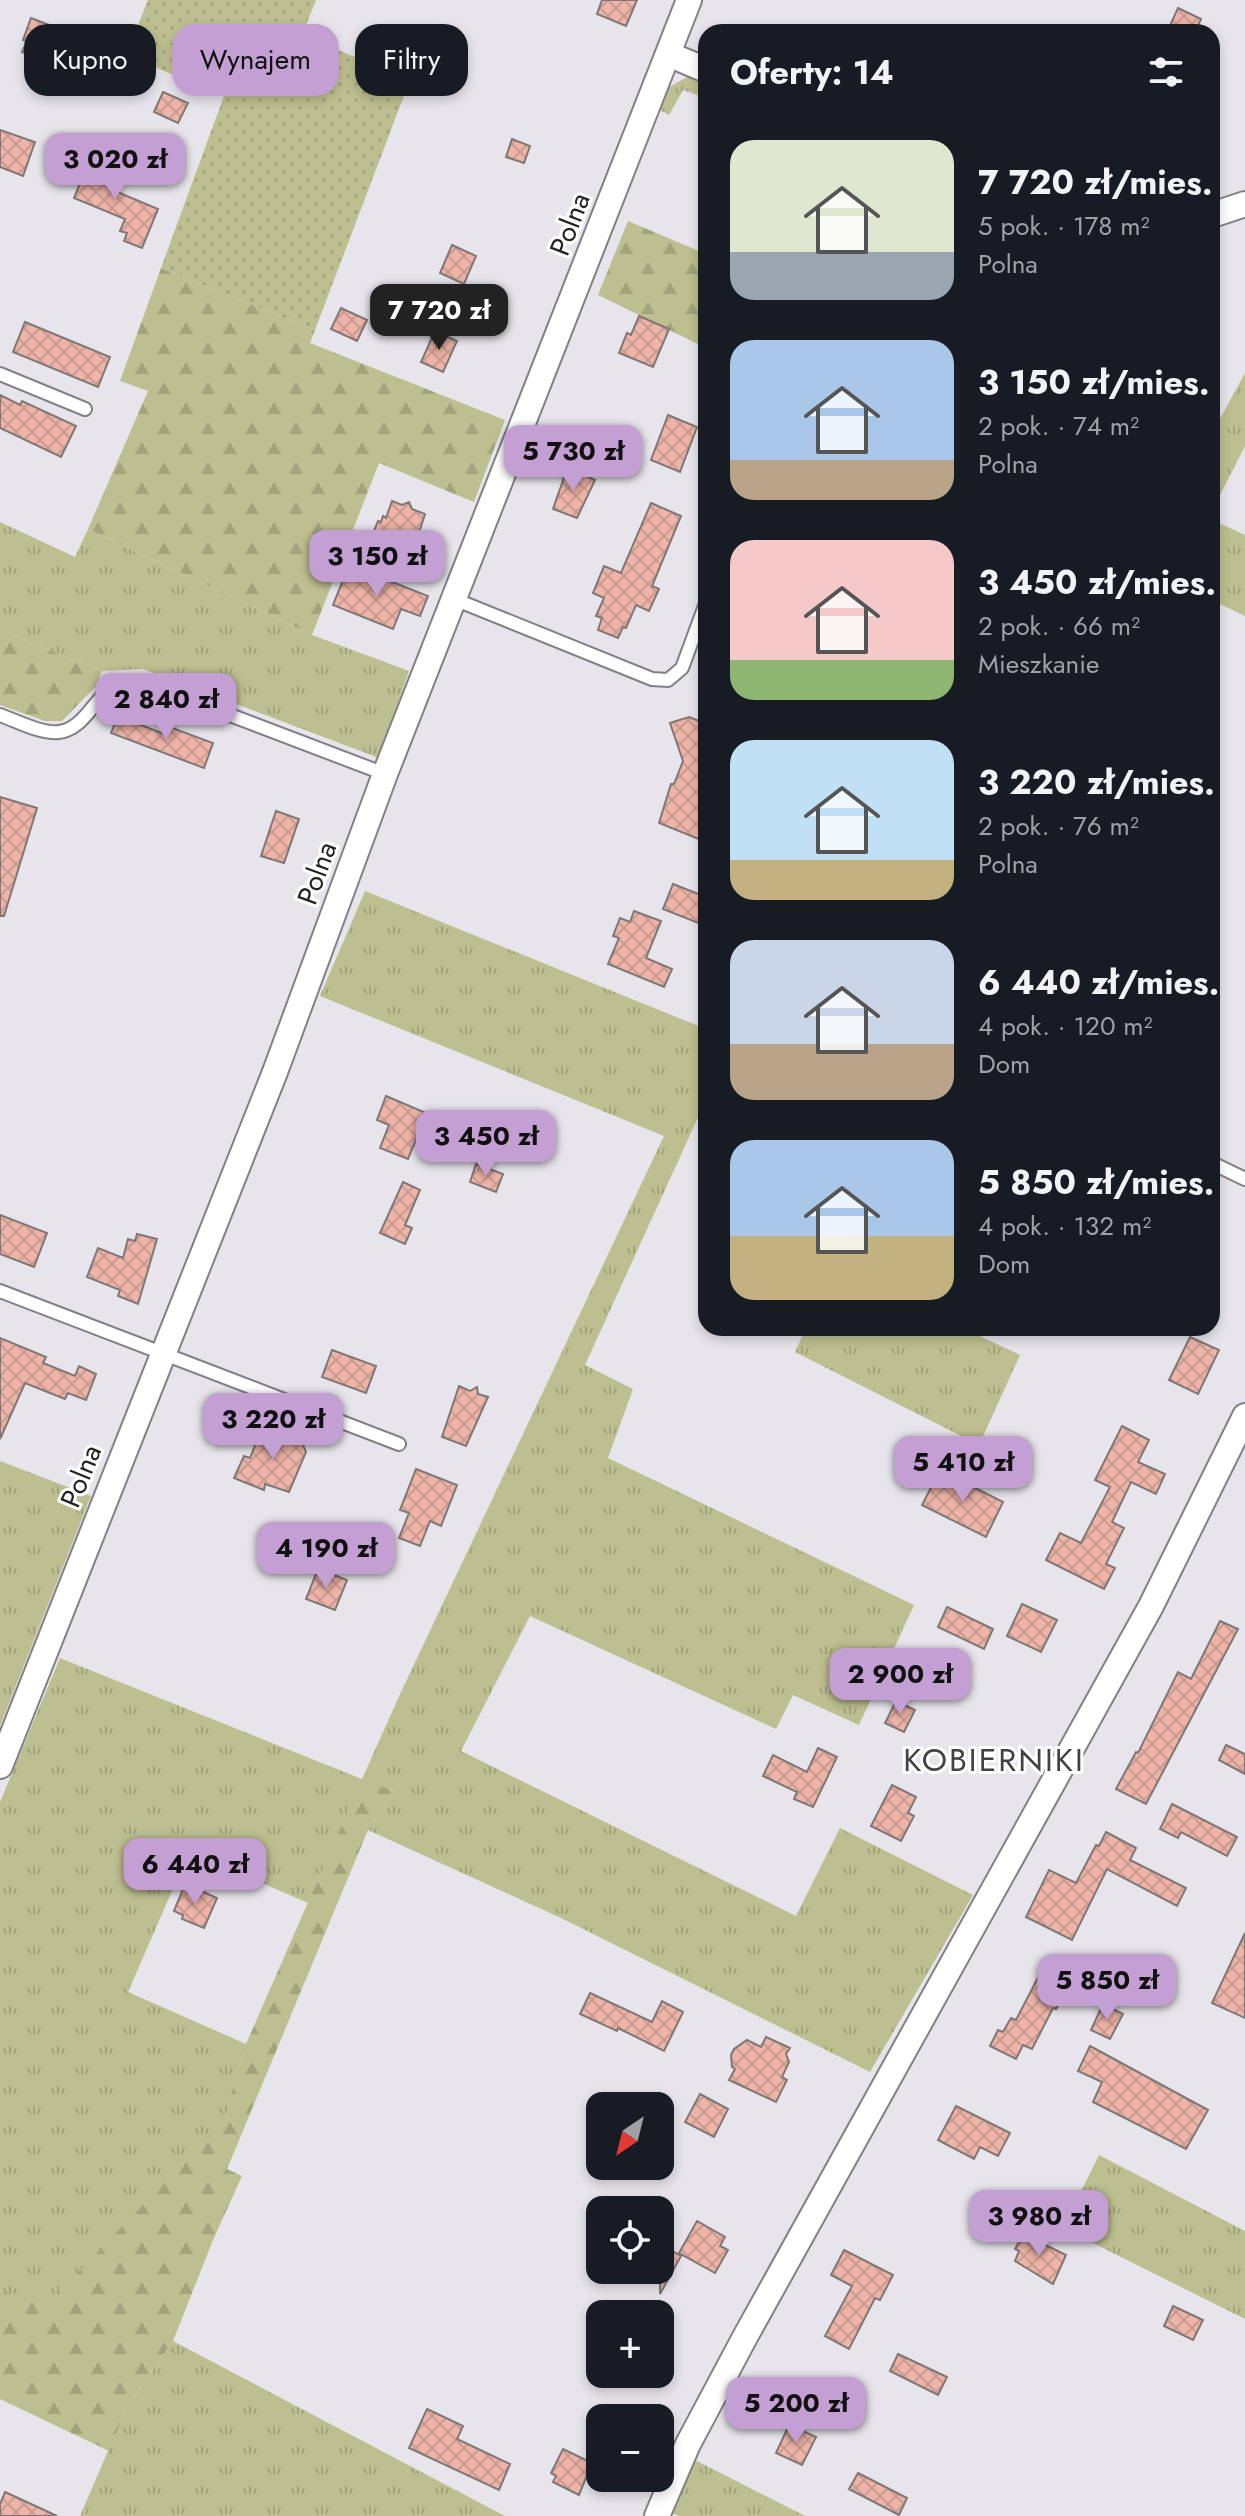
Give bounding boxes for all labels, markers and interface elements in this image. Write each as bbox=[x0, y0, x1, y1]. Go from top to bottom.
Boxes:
chip: Kupno bbox=[24, 24, 156, 96]
chip: Wynajem bbox=[172, 24, 339, 96]
chip: Filtry bbox=[355, 24, 468, 96]
text: Oferty: 14 bbox=[730, 48, 894, 97]
icon: filters bbox=[1144, 50, 1188, 94]
pin: 3 020 zł bbox=[32, 133, 198, 201]
text: 3 020 zł bbox=[63, 140, 167, 178]
text: 7 720 zł/mies. bbox=[978, 158, 1213, 207]
icon: home bbox=[794, 172, 890, 268]
street label: Polna bbox=[539, 187, 601, 261]
text: 5 pok. · 178 m² bbox=[978, 207, 1150, 245]
text: Polna bbox=[978, 245, 1038, 283]
pin: 7 720 zł bbox=[356, 284, 522, 352]
text: 7 720 zł bbox=[388, 291, 490, 329]
text: 3 150 zł/mies. bbox=[978, 358, 1210, 407]
icon: home bbox=[794, 372, 890, 468]
text: 2 pok. · 74 m² bbox=[978, 407, 1139, 445]
pin: 5 730 zł bbox=[490, 425, 656, 493]
text: 5 730 zł bbox=[522, 432, 624, 470]
text: Polna bbox=[978, 445, 1038, 483]
pin: 3 150 zł bbox=[294, 530, 460, 598]
text: 3 150 zł bbox=[327, 537, 427, 575]
text: 3 450 zł/mies. bbox=[978, 558, 1216, 607]
icon: home bbox=[794, 572, 890, 668]
text: 2 pok. · 66 m² bbox=[978, 607, 1140, 645]
text: Mieszkanie bbox=[978, 645, 1099, 683]
pin: 2 840 zł bbox=[83, 673, 249, 741]
text: 2 840 zł bbox=[114, 680, 218, 718]
text: 3 220 zł/mies. bbox=[978, 758, 1215, 807]
icon: home bbox=[794, 772, 890, 868]
text: 2 pok. · 76 m² bbox=[978, 807, 1139, 845]
street label: Polna bbox=[287, 836, 347, 910]
text: Polna bbox=[978, 845, 1038, 883]
text: 6 440 zł/mies. bbox=[978, 958, 1220, 1007]
icon: home bbox=[794, 972, 890, 1068]
text: 4 pok. · 120 m² bbox=[978, 1007, 1153, 1045]
text: Dom bbox=[978, 1045, 1030, 1083]
pin: 3 450 zł bbox=[403, 1110, 569, 1178]
text: 3 450 zł bbox=[434, 1117, 538, 1155]
text: 5 850 zł/mies. bbox=[978, 1158, 1215, 1207]
icon: home bbox=[794, 1172, 890, 1268]
text: 4 pok. · 132 m² bbox=[978, 1207, 1151, 1245]
text: Dom bbox=[978, 1245, 1030, 1283]
pin: 3 220 zł bbox=[190, 1393, 356, 1461]
text: 3 220 zł bbox=[221, 1400, 325, 1438]
pin: 5 410 zł bbox=[880, 1436, 1046, 1504]
street label: Polna bbox=[50, 1438, 112, 1514]
text: 5 410 zł bbox=[912, 1443, 1014, 1481]
pin: 4 190 zł bbox=[243, 1522, 409, 1590]
text: 4 190 zł bbox=[275, 1529, 377, 1567]
pin: 2 900 zł bbox=[817, 1648, 983, 1716]
text: 2 900 zł bbox=[847, 1655, 953, 1693]
district label: KOBIERNIKI bbox=[903, 1737, 1085, 1783]
pin: 6 440 zł bbox=[112, 1838, 278, 1906]
text: 6 440 zł bbox=[141, 1845, 249, 1883]
pin: 5 850 zł bbox=[1024, 1954, 1190, 2022]
text: 5 850 zł bbox=[1055, 1961, 1159, 1999]
north arrow bbox=[586, 2092, 674, 2180]
map controls bbox=[586, 2092, 674, 2492]
pin: 3 980 zł bbox=[956, 2190, 1122, 2258]
button: locate bbox=[586, 2196, 674, 2284]
text: 3 980 zł bbox=[987, 2197, 1091, 2235]
button: + bbox=[586, 2300, 674, 2388]
pin: 5 200 zł bbox=[713, 2377, 879, 2445]
text: 5 200 zł bbox=[744, 2384, 848, 2422]
button: − bbox=[586, 2404, 674, 2492]

